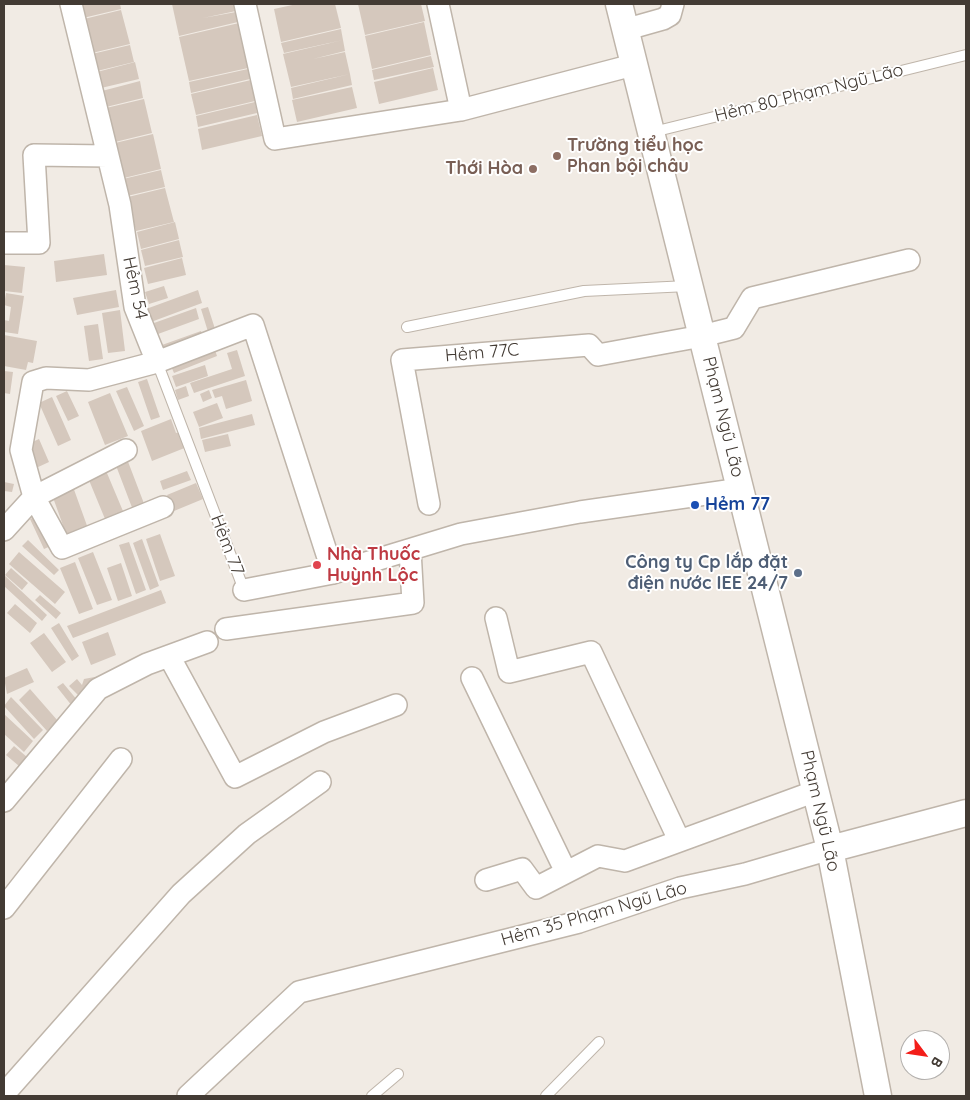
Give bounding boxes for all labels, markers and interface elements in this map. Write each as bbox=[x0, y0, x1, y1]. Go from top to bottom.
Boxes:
street label: Hẻm 80 Phạm Ngũ Lão bbox=[712, 59, 906, 127]
place label: Trường tiểu học Phan bội châu bbox=[567, 135, 703, 178]
marker: Trường tiểu học Phan bội châu bbox=[551, 150, 563, 162]
place label: Thới Hòa bbox=[445, 158, 523, 180]
marker: Thới Hòa bbox=[527, 163, 539, 175]
street label: Hẻm 54 bbox=[118, 255, 152, 321]
street label: Hẻm 77C bbox=[444, 339, 520, 367]
street label: Phạm Ngũ Lão bbox=[698, 354, 748, 480]
place label: Hẻm 77 bbox=[705, 494, 770, 516]
marker: Hẻm 77 bbox=[689, 499, 701, 511]
street label: Hẻm 77 bbox=[206, 512, 248, 578]
place label: Nhà Thuốc Huỳnh Lộc bbox=[327, 544, 420, 586]
place label: Công ty Cp lắp đặt điện nước IEE 24/7 bbox=[625, 552, 788, 594]
marker: Nhà Thuốc Huỳnh Lộc bbox=[311, 559, 323, 571]
marker: Công ty Cp lắp đặt điện nước IEE 24/7 bbox=[792, 567, 804, 579]
street label: Phạm Ngũ Lão bbox=[796, 748, 844, 874]
street label: Hẻm 35 Phạm Ngũ Lão bbox=[498, 877, 690, 951]
north arrow bbox=[900, 1030, 950, 1080]
text: B bbox=[927, 1054, 947, 1071]

